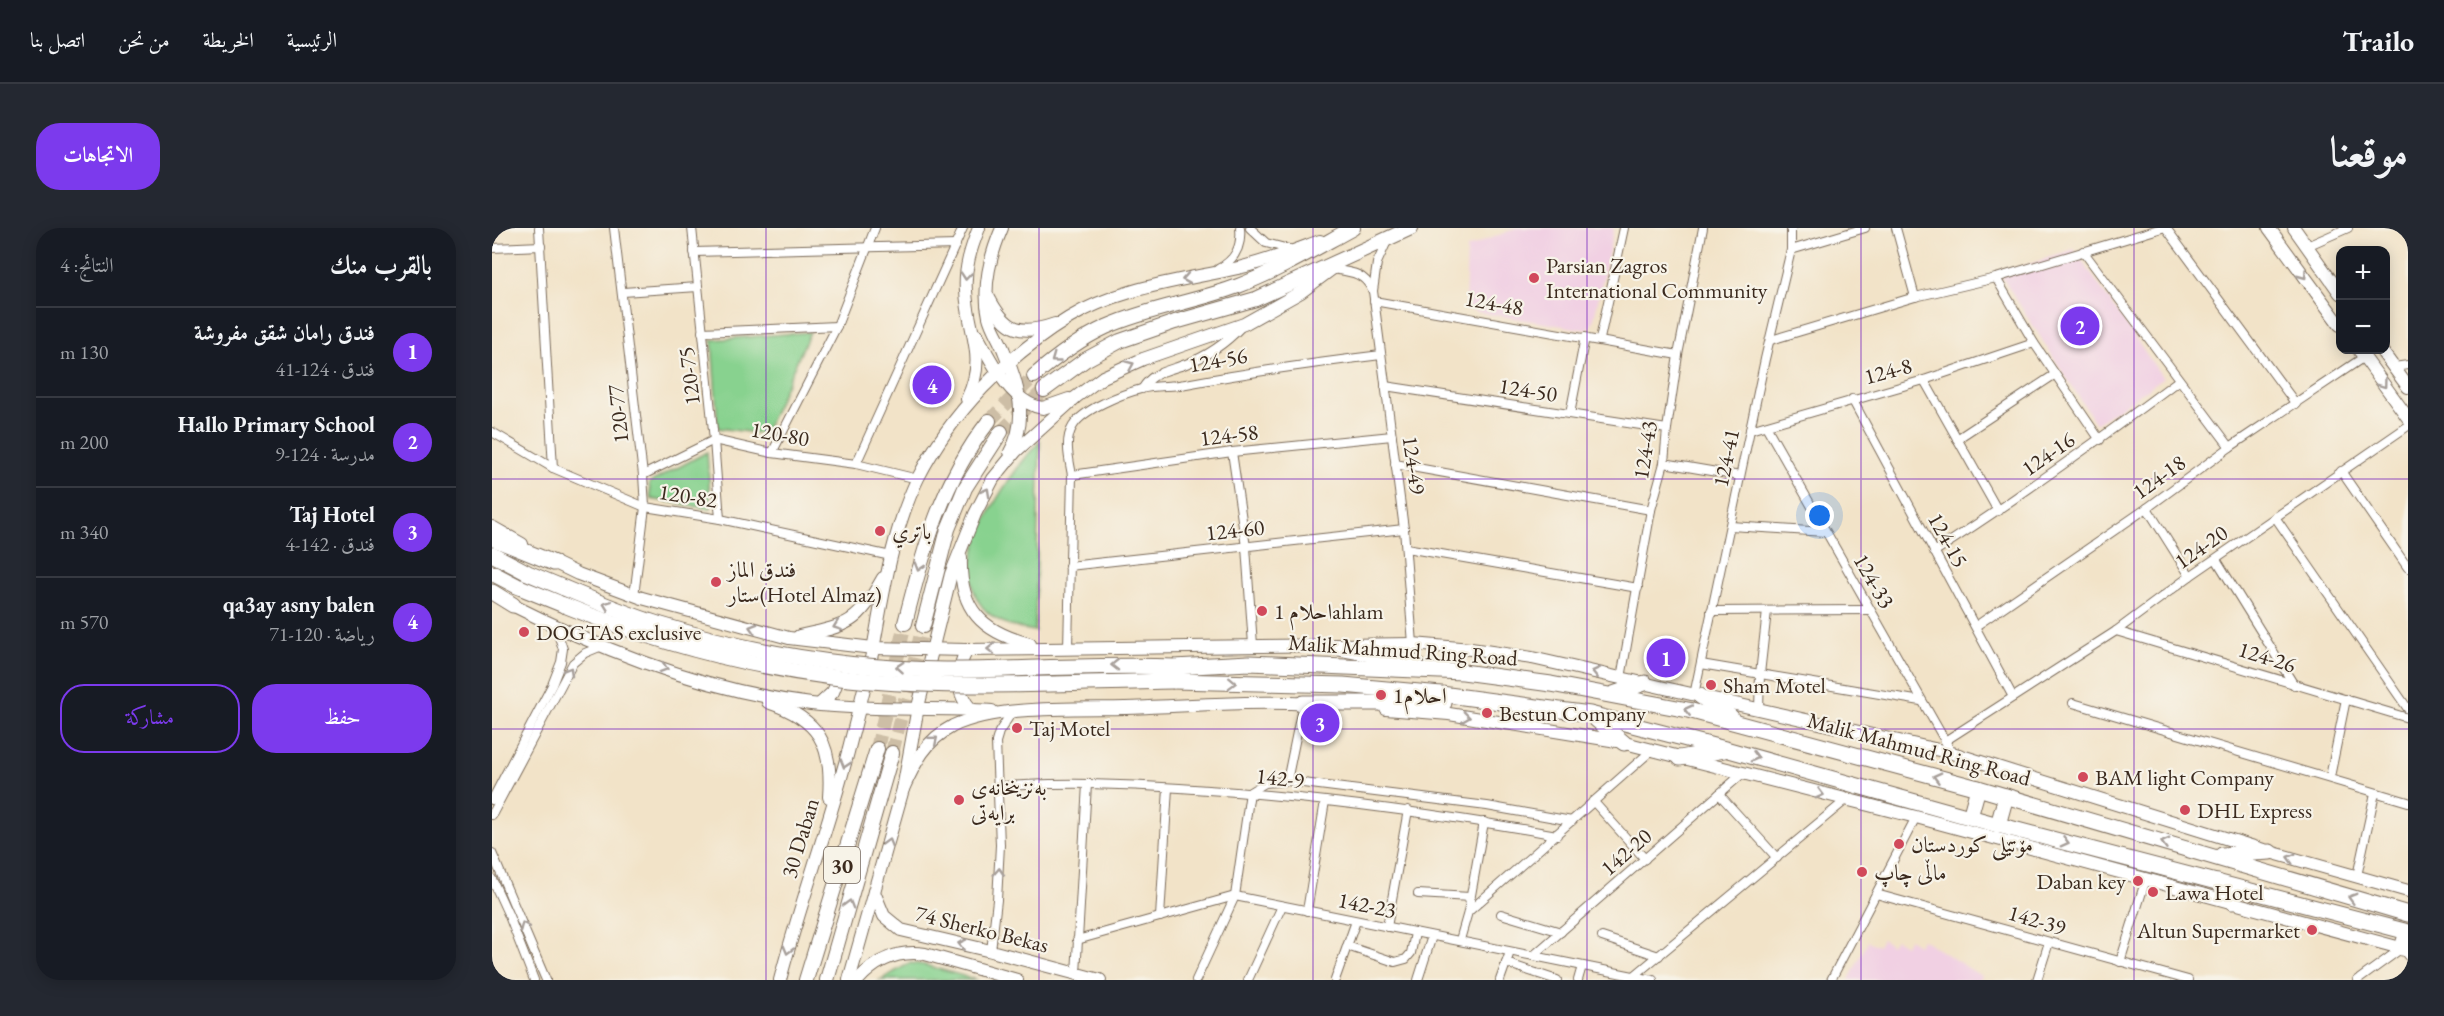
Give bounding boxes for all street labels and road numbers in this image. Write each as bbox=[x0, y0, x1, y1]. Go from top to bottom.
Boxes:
street label: 124-48 bbox=[1463, 284, 1525, 322]
street label: 124-56 bbox=[1187, 341, 1250, 379]
street label: 120-75 bbox=[671, 345, 707, 407]
street label: 124-8 bbox=[1861, 351, 1915, 391]
street label: 124-50 bbox=[1497, 371, 1560, 409]
street label: 120-77 bbox=[600, 383, 635, 445]
street label: 120-80 bbox=[749, 415, 812, 453]
street label: 124-58 bbox=[1198, 417, 1260, 453]
street label: 124-43 bbox=[1626, 419, 1664, 481]
street label: 124-16 bbox=[2016, 425, 2081, 483]
street label: 124-41 bbox=[1706, 426, 1746, 490]
street label: 124-49 bbox=[1396, 434, 1433, 497]
street label: 124-18 bbox=[2127, 448, 2191, 506]
street label: 120-82 bbox=[657, 477, 720, 515]
street label: 124-15 bbox=[1921, 507, 1975, 573]
street label: 124-60 bbox=[1204, 512, 1266, 547]
street label: 124-20 bbox=[2169, 518, 2234, 576]
street label: 124-33 bbox=[1847, 548, 1901, 614]
street label: Malik Mahmud Ring Road bbox=[1287, 628, 1520, 673]
street label: 124-26 bbox=[2235, 635, 2300, 680]
street label: Malik Mahmud Ring Road bbox=[1804, 705, 2035, 793]
street label: 142-9 bbox=[1254, 761, 1306, 795]
street label: 30 Daban bbox=[774, 794, 826, 882]
street label: 142-20 bbox=[1594, 821, 1658, 882]
road number: 30 bbox=[824, 847, 860, 883]
street label: 142-23 bbox=[1335, 885, 1399, 925]
street label: 74 Sherko Bekas bbox=[912, 898, 1052, 960]
street label: 142-39 bbox=[2005, 898, 2070, 942]

